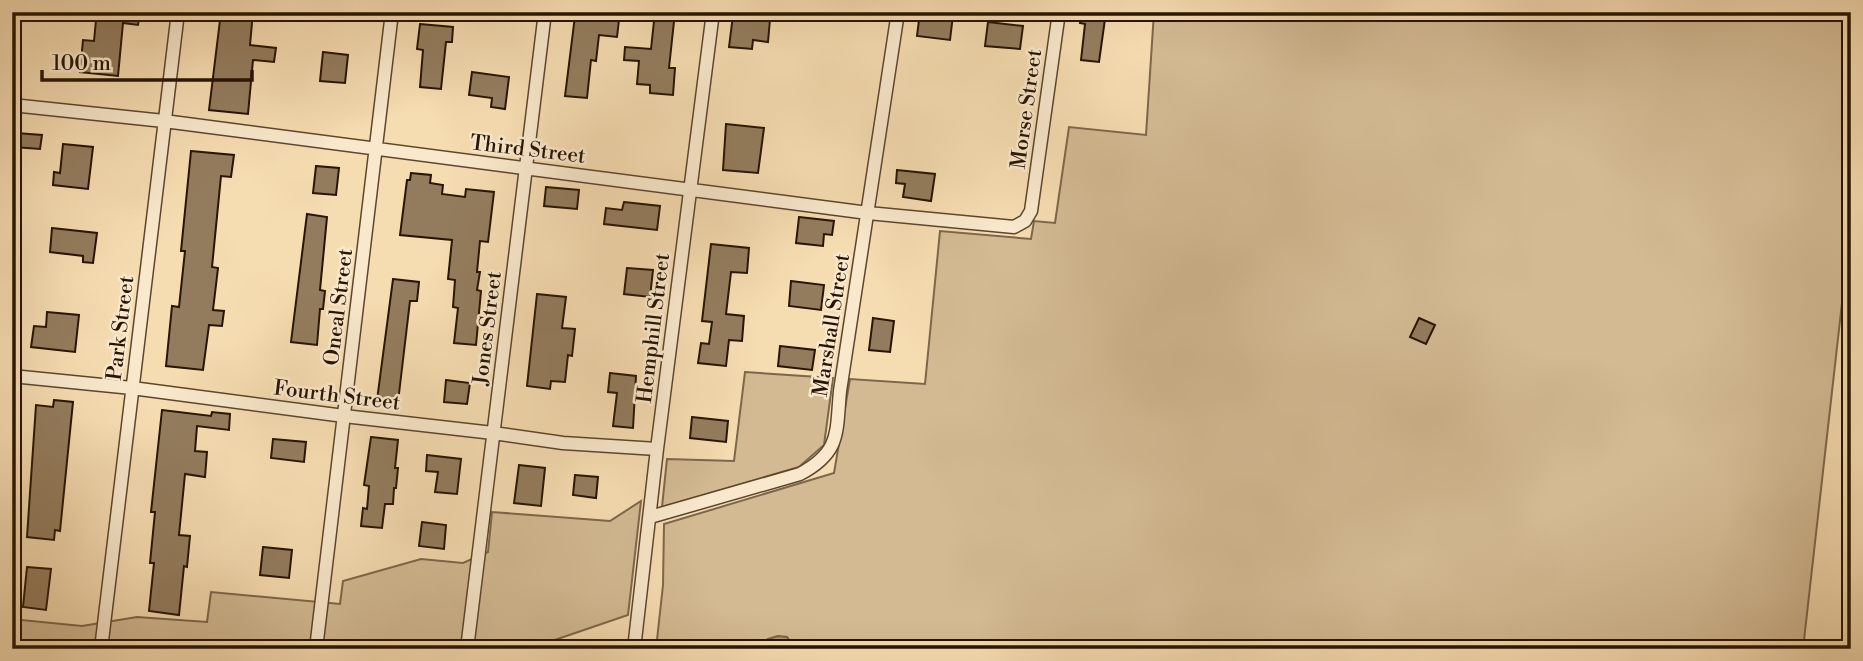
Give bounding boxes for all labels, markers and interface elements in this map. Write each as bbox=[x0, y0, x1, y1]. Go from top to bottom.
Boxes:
scale bar bbox=[42, 38, 252, 82]
street label: Morse Street bbox=[1006, 47, 1048, 171]
text: 100 m bbox=[52, 51, 111, 77]
street label: Third Street bbox=[469, 130, 588, 170]
street label: Oneal Street bbox=[319, 247, 359, 367]
street label: Hemphill Street bbox=[632, 251, 676, 405]
street label: Marshall Street bbox=[808, 251, 856, 399]
street label: Jones Street bbox=[468, 269, 508, 388]
street label: Park Street bbox=[102, 274, 140, 382]
street label: Fourth Street bbox=[272, 375, 402, 417]

